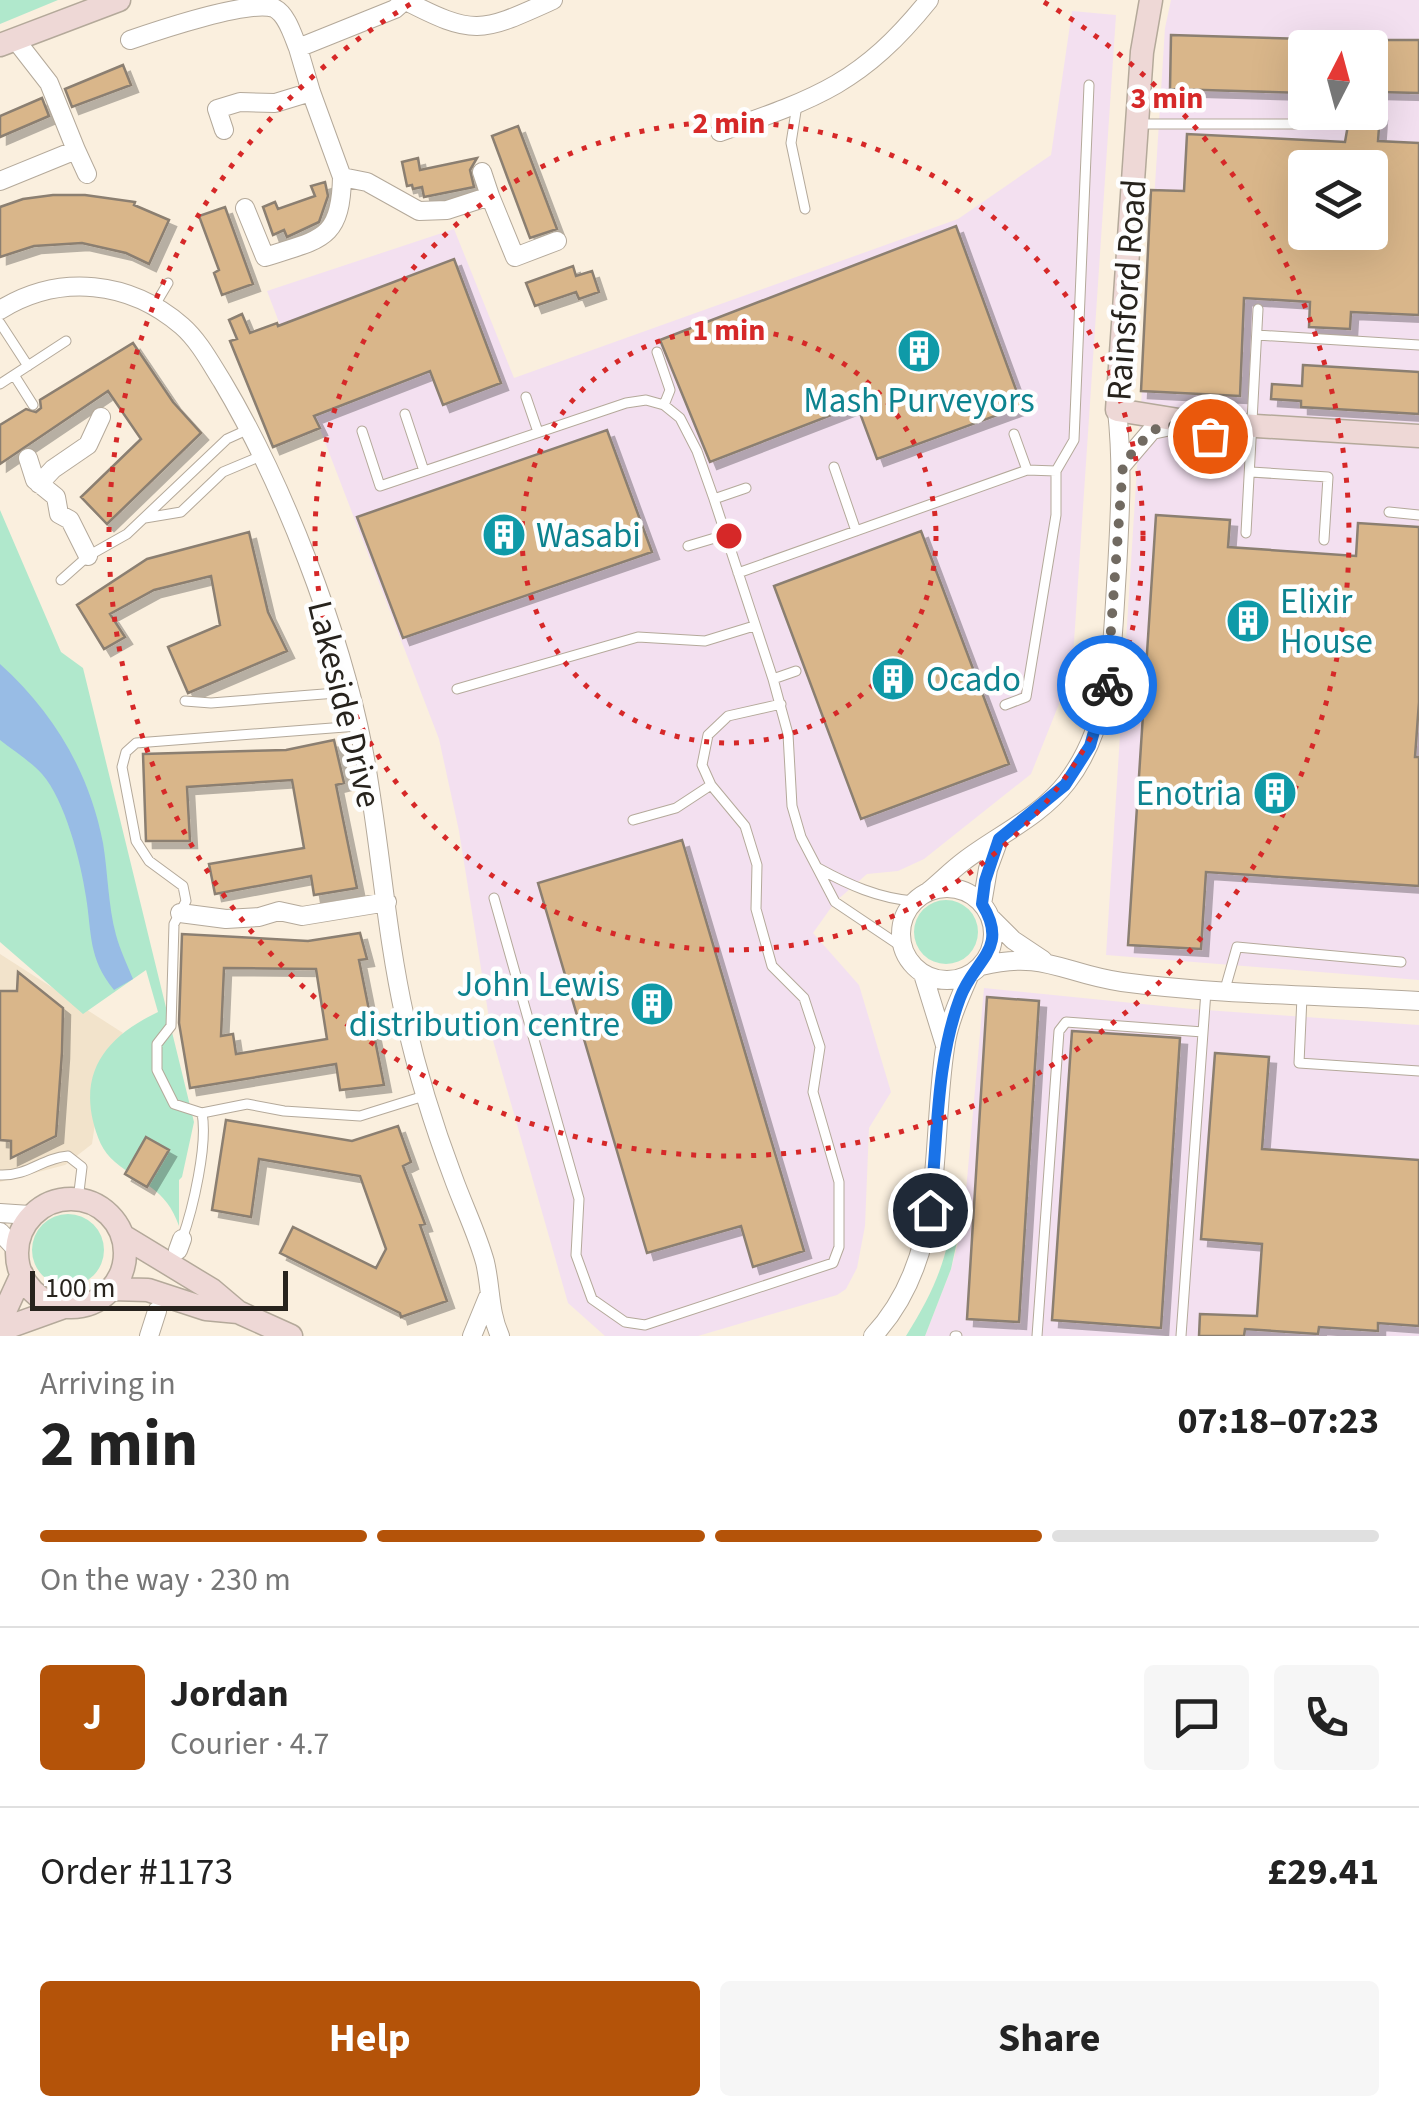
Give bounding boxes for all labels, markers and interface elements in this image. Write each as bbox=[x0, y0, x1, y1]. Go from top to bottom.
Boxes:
north arrow bbox=[1288, 30, 1388, 130]
map controls bbox=[1288, 30, 1388, 250]
text: 3 min bbox=[1131, 77, 1204, 120]
text: 2 min bbox=[693, 102, 766, 145]
button: layers bbox=[1288, 150, 1388, 250]
street label: Rainsford Road bbox=[1094, 178, 1160, 403]
text: 1 min bbox=[693, 309, 766, 352]
building icon: Mash Purveyors bbox=[896, 328, 942, 374]
place label: Mash Purveyors bbox=[803, 376, 1035, 426]
pin bbox=[1168, 394, 1253, 479]
icon: bag bbox=[1183, 409, 1238, 464]
place label: Wasabi bbox=[536, 511, 641, 561]
building icon: Wasabi bbox=[481, 512, 527, 558]
centre of rings bbox=[711, 518, 747, 554]
place label: Elixir House bbox=[1280, 577, 1373, 667]
street label: Lakeside Drive bbox=[294, 596, 394, 813]
building icon: Elixir House bbox=[1225, 598, 1271, 644]
courier bbox=[1057, 635, 1157, 735]
place label: Ocado bbox=[926, 655, 1021, 705]
building icon: Ocado bbox=[870, 656, 916, 702]
icon: bike bbox=[1080, 658, 1135, 713]
place label: Enotria bbox=[1136, 769, 1242, 819]
building icon: Enotria bbox=[1252, 770, 1298, 816]
place label: John Lewis distribution centre bbox=[349, 960, 620, 1050]
building icon: John Lewis distribution centre bbox=[629, 981, 675, 1027]
pin bbox=[888, 1168, 973, 1253]
icon: home bbox=[903, 1183, 958, 1238]
scale bar bbox=[30, 1266, 288, 1310]
text: 100 m bbox=[45, 1268, 116, 1308]
text: Arriving in bbox=[40, 1361, 176, 1407]
text: 07:18–07:23 bbox=[1177, 1394, 1379, 1448]
text: 2 min bbox=[40, 1398, 198, 1491]
text: On the way · 230 m bbox=[40, 1557, 291, 1603]
button: chat bbox=[1144, 1665, 1249, 1770]
button: phone bbox=[1274, 1665, 1379, 1770]
text: Jordan bbox=[170, 1667, 289, 1721]
text: J bbox=[83, 1690, 102, 1744]
text: Courier · 4.7 bbox=[170, 1721, 330, 1767]
text: Order #1173 bbox=[40, 1845, 233, 1899]
text: £29.41 bbox=[1267, 1845, 1379, 1899]
button: Help bbox=[40, 1981, 700, 2096]
button: Share bbox=[720, 1981, 1379, 2096]

